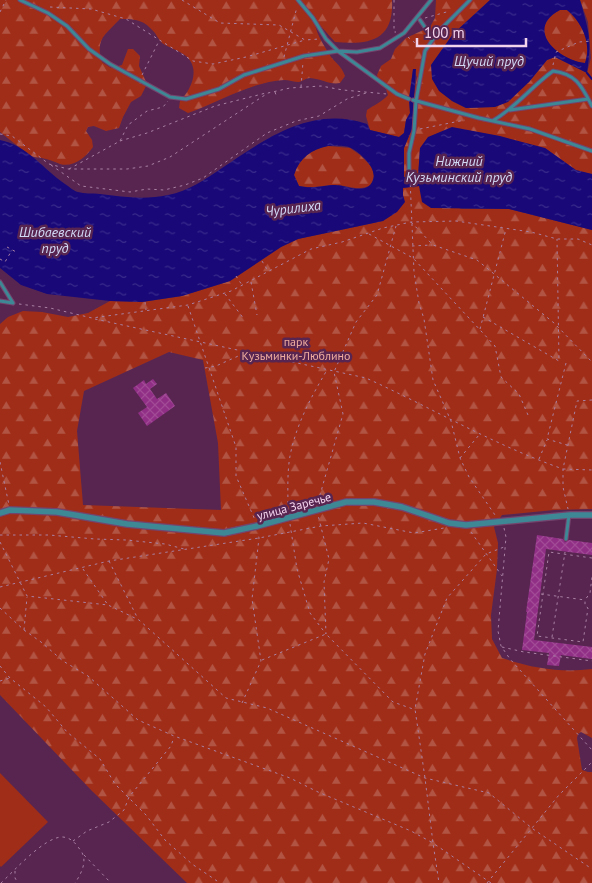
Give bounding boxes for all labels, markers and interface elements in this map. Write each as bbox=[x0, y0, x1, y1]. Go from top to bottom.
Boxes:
scale bar bbox=[417, 15, 526, 47]
text: 100 m bbox=[424, 23, 465, 42]
water label: Щучий пруд bbox=[454, 52, 524, 70]
water label: Нижний Кузьминский пруд bbox=[406, 152, 512, 186]
water label: Чурилиха bbox=[264, 196, 322, 220]
water label: Шибаевский пруд bbox=[19, 223, 91, 257]
park label: парк Кузьминки-Люблино bbox=[242, 334, 350, 363]
street label: улица Заречье bbox=[255, 489, 333, 523]

